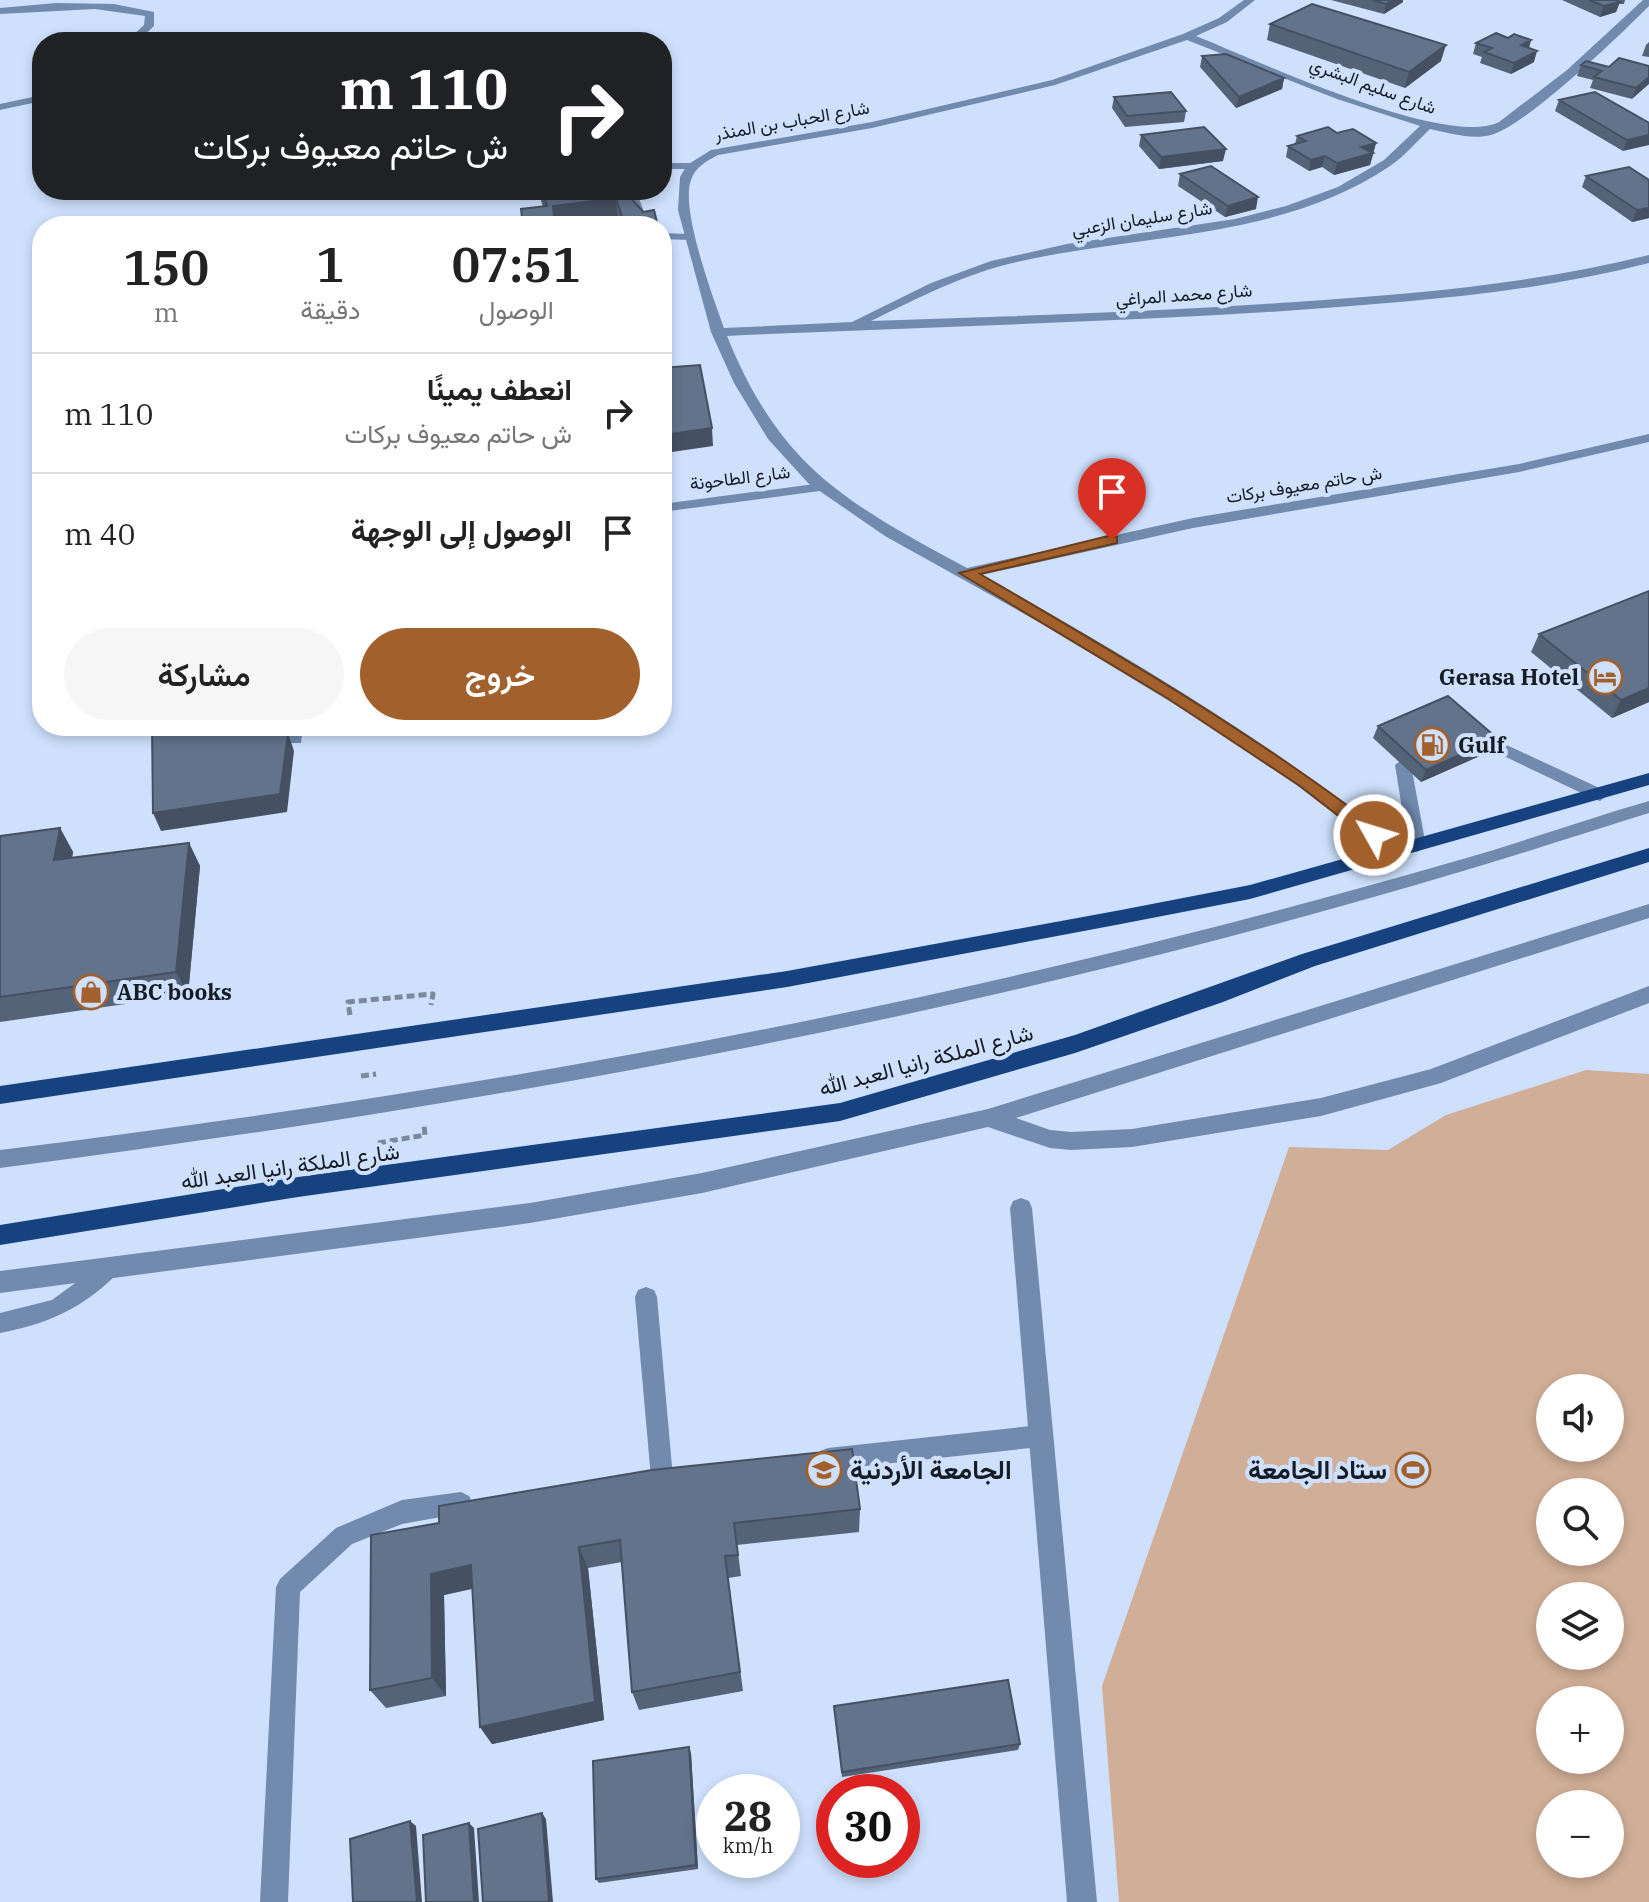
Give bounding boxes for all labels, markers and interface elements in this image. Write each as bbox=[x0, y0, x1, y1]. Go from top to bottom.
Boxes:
text: 110 m bbox=[340, 52, 508, 124]
street label: شارع سليم البشري bbox=[1305, 52, 1440, 123]
icon: right bbox=[536, 64, 640, 168]
street label: شارع الحباب بن المنذر bbox=[712, 96, 871, 147]
text: ش حاتم معيوف بركات bbox=[193, 122, 508, 169]
street label: شارع سليمان الزعبي bbox=[1070, 196, 1215, 245]
text: 1 bbox=[316, 233, 345, 295]
text: 07:51 bbox=[452, 233, 581, 295]
text: 150 bbox=[123, 236, 209, 298]
street label: شارع محمد المراغي bbox=[1115, 278, 1253, 315]
text: دقيقة bbox=[300, 292, 361, 326]
text: الوصول bbox=[479, 292, 554, 326]
text: m bbox=[154, 295, 179, 329]
text: انعطف يمينًا bbox=[427, 369, 572, 408]
icon: right bbox=[596, 391, 640, 435]
text: 110 m bbox=[64, 394, 154, 433]
text: ش حاتم معيوف بركات bbox=[344, 416, 572, 450]
pin bbox=[1078, 458, 1146, 540]
street label: شارع الطاحونة bbox=[688, 460, 792, 496]
street label: ش حاتم معيوف بركات bbox=[1224, 461, 1384, 509]
icon: arrive bbox=[1090, 470, 1134, 514]
text: الوصول إلى الوجهة bbox=[351, 510, 572, 549]
icon: arrive bbox=[596, 511, 640, 555]
text: 40 m bbox=[64, 514, 136, 553]
button: مشاركة bbox=[64, 628, 344, 720]
button: خروج bbox=[360, 628, 640, 720]
hotel icon: Gerasa Hotel bbox=[1586, 658, 1624, 696]
place label: Gerasa Hotel bbox=[1439, 662, 1579, 691]
fuel station icon: Gulf bbox=[1413, 726, 1451, 764]
place label: Gulf bbox=[1458, 730, 1506, 759]
position arrow bbox=[1332, 793, 1416, 877]
shop icon: ABC books bbox=[72, 973, 110, 1011]
place label: ABC books bbox=[117, 977, 232, 1006]
street label: شارع الملكة رانيا العبد الله bbox=[816, 1017, 1036, 1103]
street label: شارع الملكة رانيا العبد الله bbox=[179, 1136, 401, 1196]
map controls bbox=[1536, 1374, 1624, 1878]
button: sound bbox=[1536, 1374, 1624, 1462]
school or university icon: الجامعة الأردنية bbox=[805, 1451, 843, 1489]
sports icon: ستاد الجامعة bbox=[1394, 1451, 1432, 1489]
place label: الجامعة الأردنية bbox=[850, 1452, 1012, 1486]
place label: ستاد الجامعة bbox=[1248, 1452, 1387, 1486]
button: search bbox=[1536, 1478, 1624, 1566]
button: layers bbox=[1536, 1582, 1624, 1670]
button: + bbox=[1536, 1686, 1624, 1774]
speed limit sign: 30 bbox=[816, 1774, 920, 1878]
text: 28 bbox=[724, 1790, 772, 1842]
button: − bbox=[1536, 1790, 1624, 1878]
text: km/h bbox=[723, 1832, 773, 1859]

